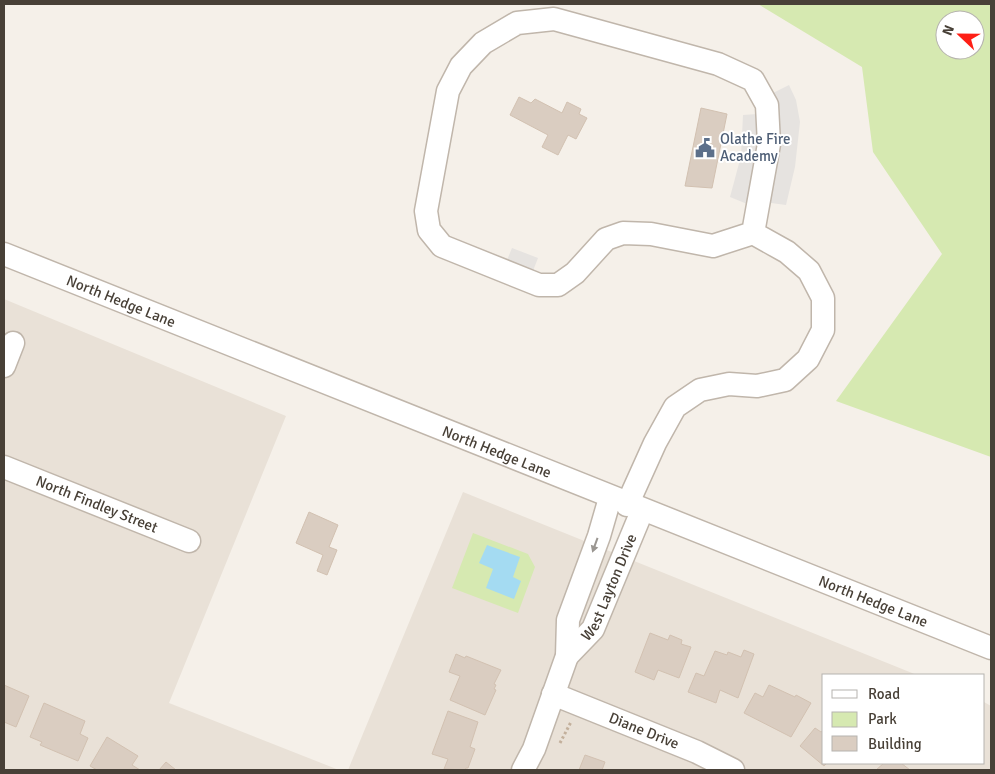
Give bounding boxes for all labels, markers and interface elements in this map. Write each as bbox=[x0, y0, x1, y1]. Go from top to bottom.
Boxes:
north arrow bbox=[935, 10, 985, 60]
text: N bbox=[939, 23, 958, 38]
place label: Olathe Fire Academy bbox=[720, 130, 791, 165]
public building icon: Olathe Fire Academy bbox=[694, 137, 716, 159]
street label: North Hedge Lane bbox=[64, 271, 178, 331]
street label: North Hedge Lane bbox=[440, 422, 554, 482]
street label: North Findley Street bbox=[33, 472, 160, 537]
street label: West Layton Drive bbox=[577, 531, 640, 645]
one-way arrow bbox=[591, 537, 598, 552]
street label: North Hedge Lane bbox=[816, 572, 930, 631]
legend bbox=[822, 674, 985, 764]
text: Road bbox=[868, 685, 900, 703]
street label: Diane Drive bbox=[606, 708, 682, 753]
text: Park bbox=[868, 710, 897, 728]
text: Building bbox=[868, 735, 922, 753]

